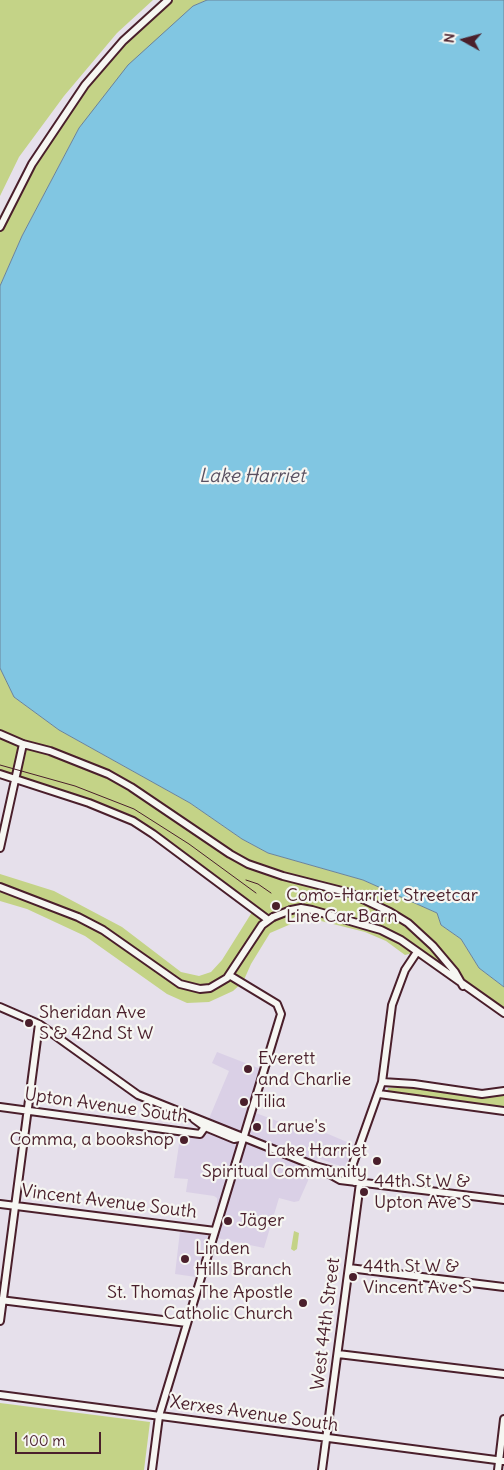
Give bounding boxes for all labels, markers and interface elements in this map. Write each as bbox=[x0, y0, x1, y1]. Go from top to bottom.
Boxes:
north arrow bbox=[439, 15, 489, 65]
text: N bbox=[440, 32, 459, 44]
water label: Lake Harriet bbox=[199, 466, 305, 488]
place label: Como-Harriet Streetcar Line Car Barn bbox=[286, 885, 478, 928]
marker: Como-Harriet Streetcar Line Car Barn bbox=[270, 900, 282, 912]
place label: Sheridan Ave S & 42nd St W bbox=[39, 1002, 153, 1044]
marker: Sheridan Ave S & 42nd St W bbox=[23, 1017, 35, 1029]
place label: Everett and Charlie bbox=[258, 1048, 351, 1090]
marker: Everett and Charlie bbox=[242, 1063, 254, 1075]
street label: Upton Avenue South bbox=[23, 1084, 189, 1128]
place label: Tilia bbox=[254, 1091, 286, 1113]
marker: Tilia bbox=[238, 1096, 250, 1108]
place label: Larue's bbox=[267, 1116, 326, 1138]
marker: Larue's bbox=[251, 1121, 263, 1133]
place label: Comma, a bookshop bbox=[9, 1129, 174, 1151]
marker: Comma, a bookshop bbox=[178, 1134, 190, 1146]
place label: Lake Harriet Spiritual Community bbox=[202, 1140, 367, 1182]
marker: Lake Harriet Spiritual Community bbox=[371, 1155, 383, 1167]
place label: 44th St W & Upton Ave S bbox=[374, 1171, 471, 1214]
street label: Vincent Avenue South bbox=[20, 1181, 198, 1223]
marker: 44th St W & Upton Ave S bbox=[358, 1186, 370, 1198]
place label: Jäger bbox=[238, 1210, 284, 1232]
marker: Jäger bbox=[222, 1215, 234, 1227]
place label: Linden Hills Branch bbox=[195, 1238, 292, 1280]
marker: Linden Hills Branch bbox=[179, 1253, 191, 1265]
street label: West 44th Street bbox=[307, 1256, 345, 1392]
place label: 44th St W & Vincent Ave S bbox=[363, 1256, 472, 1298]
marker: 44th St W & Vincent Ave S bbox=[347, 1271, 359, 1283]
place label: St. Thomas The Apostle Catholic Church bbox=[107, 1282, 293, 1325]
marker: St. Thomas The Apostle Catholic Church bbox=[297, 1297, 309, 1309]
street label: Xerxes Avenue South bbox=[168, 1391, 340, 1437]
scale bar bbox=[18, 1422, 104, 1454]
text: 100 m bbox=[23, 1431, 65, 1450]

